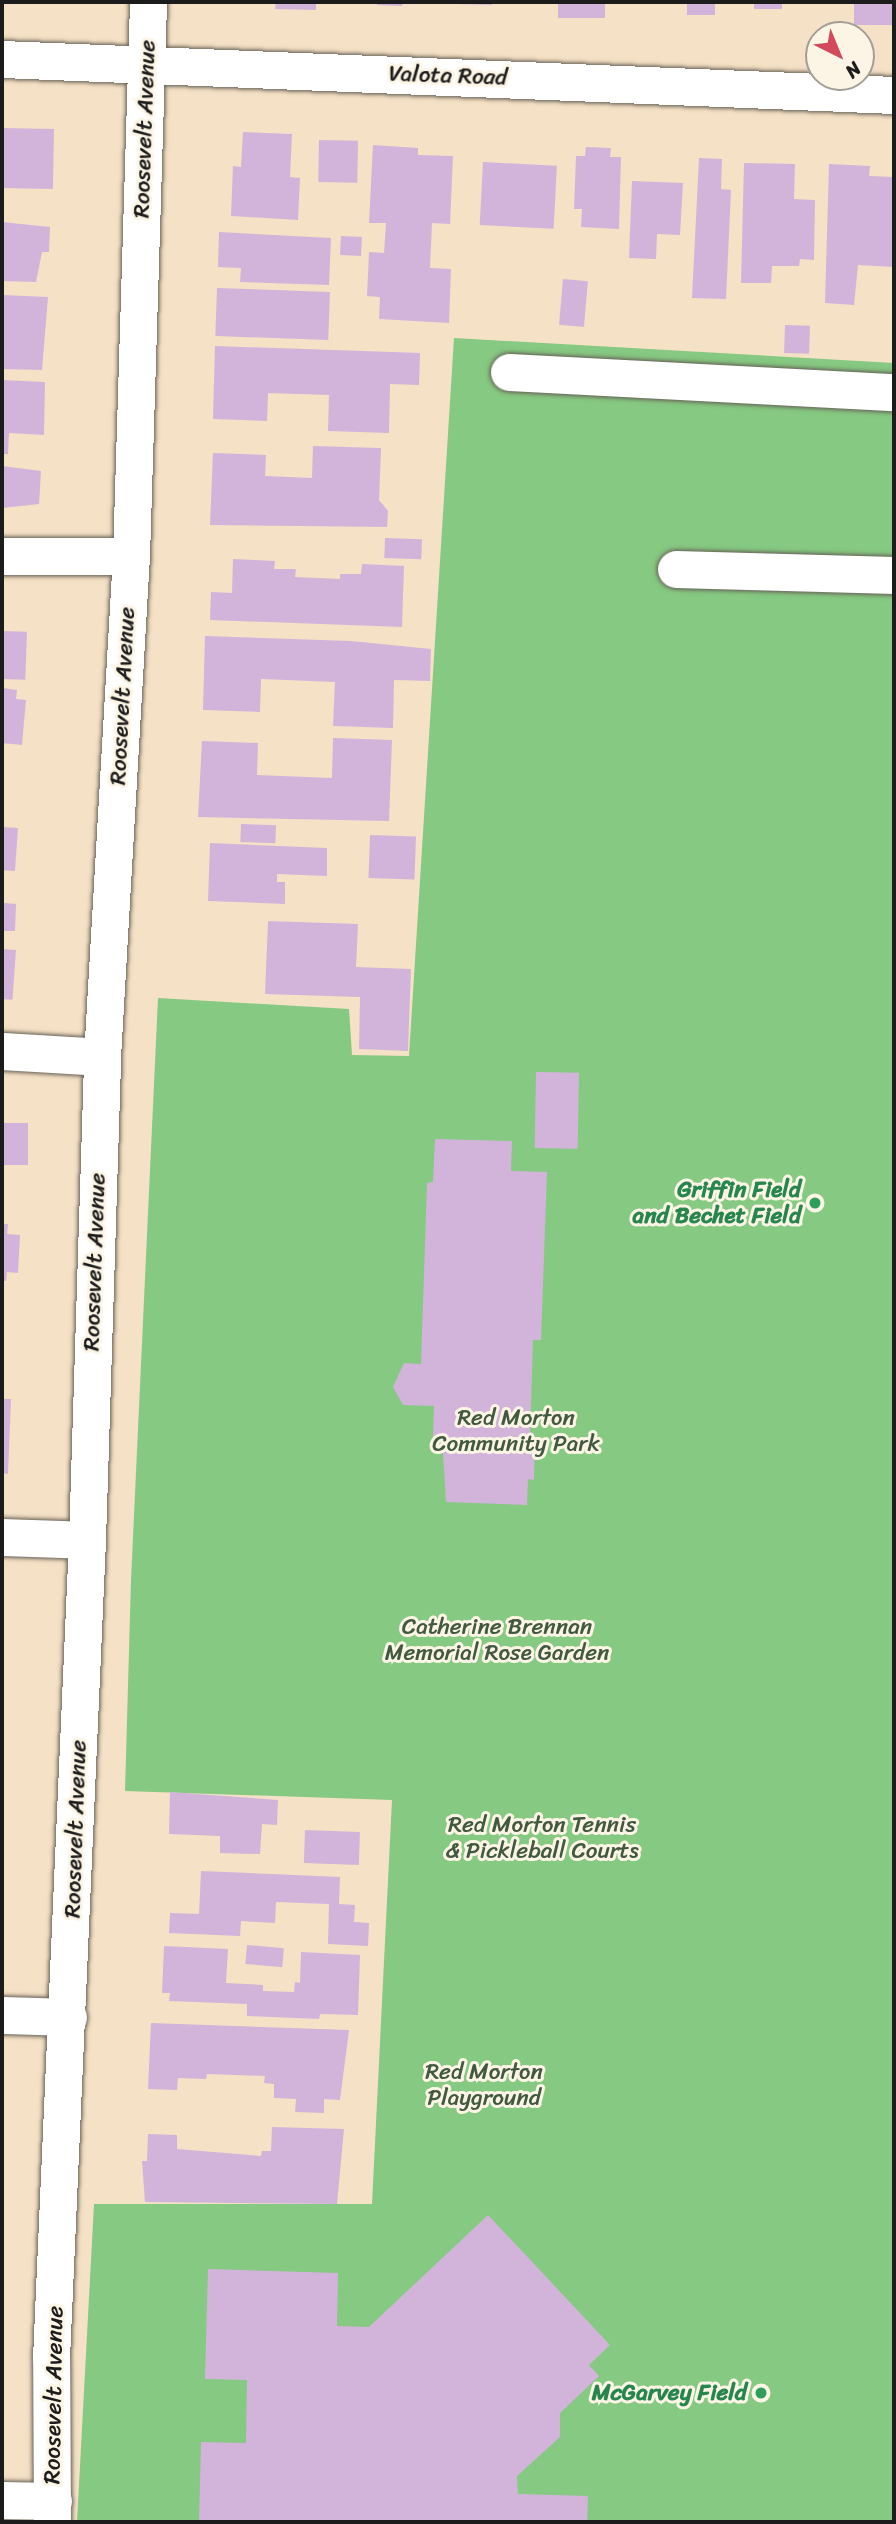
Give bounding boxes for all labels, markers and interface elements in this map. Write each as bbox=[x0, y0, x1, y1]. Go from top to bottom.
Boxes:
north arrow bbox=[805, 21, 875, 91]
street label: Roosevelt Avenue bbox=[128, 40, 162, 218]
text: N bbox=[837, 54, 869, 87]
street label: Valota Road bbox=[388, 60, 508, 92]
street label: Roosevelt Avenue bbox=[105, 607, 141, 785]
street label: Roosevelt Avenue bbox=[78, 1173, 112, 1351]
place label: Griffin Field and Bechet Field bbox=[633, 1176, 801, 1230]
marker: Griffin Field and Bechet Field bbox=[807, 1195, 823, 1211]
park label: Red Morton Community Park bbox=[432, 1404, 600, 1458]
park label: Catherine Brennan Memorial Rose Garden bbox=[384, 1613, 610, 1667]
street label: Roosevelt Avenue bbox=[59, 1740, 93, 1918]
park label: Red Morton Tennis & Pickleball Courts bbox=[445, 1811, 639, 1865]
park label: Red Morton Playground bbox=[425, 2058, 543, 2112]
street label: Roosevelt Avenue bbox=[39, 2306, 69, 2484]
place label: McGarvey Field bbox=[592, 2379, 747, 2407]
marker: McGarvey Field bbox=[753, 2385, 769, 2401]

